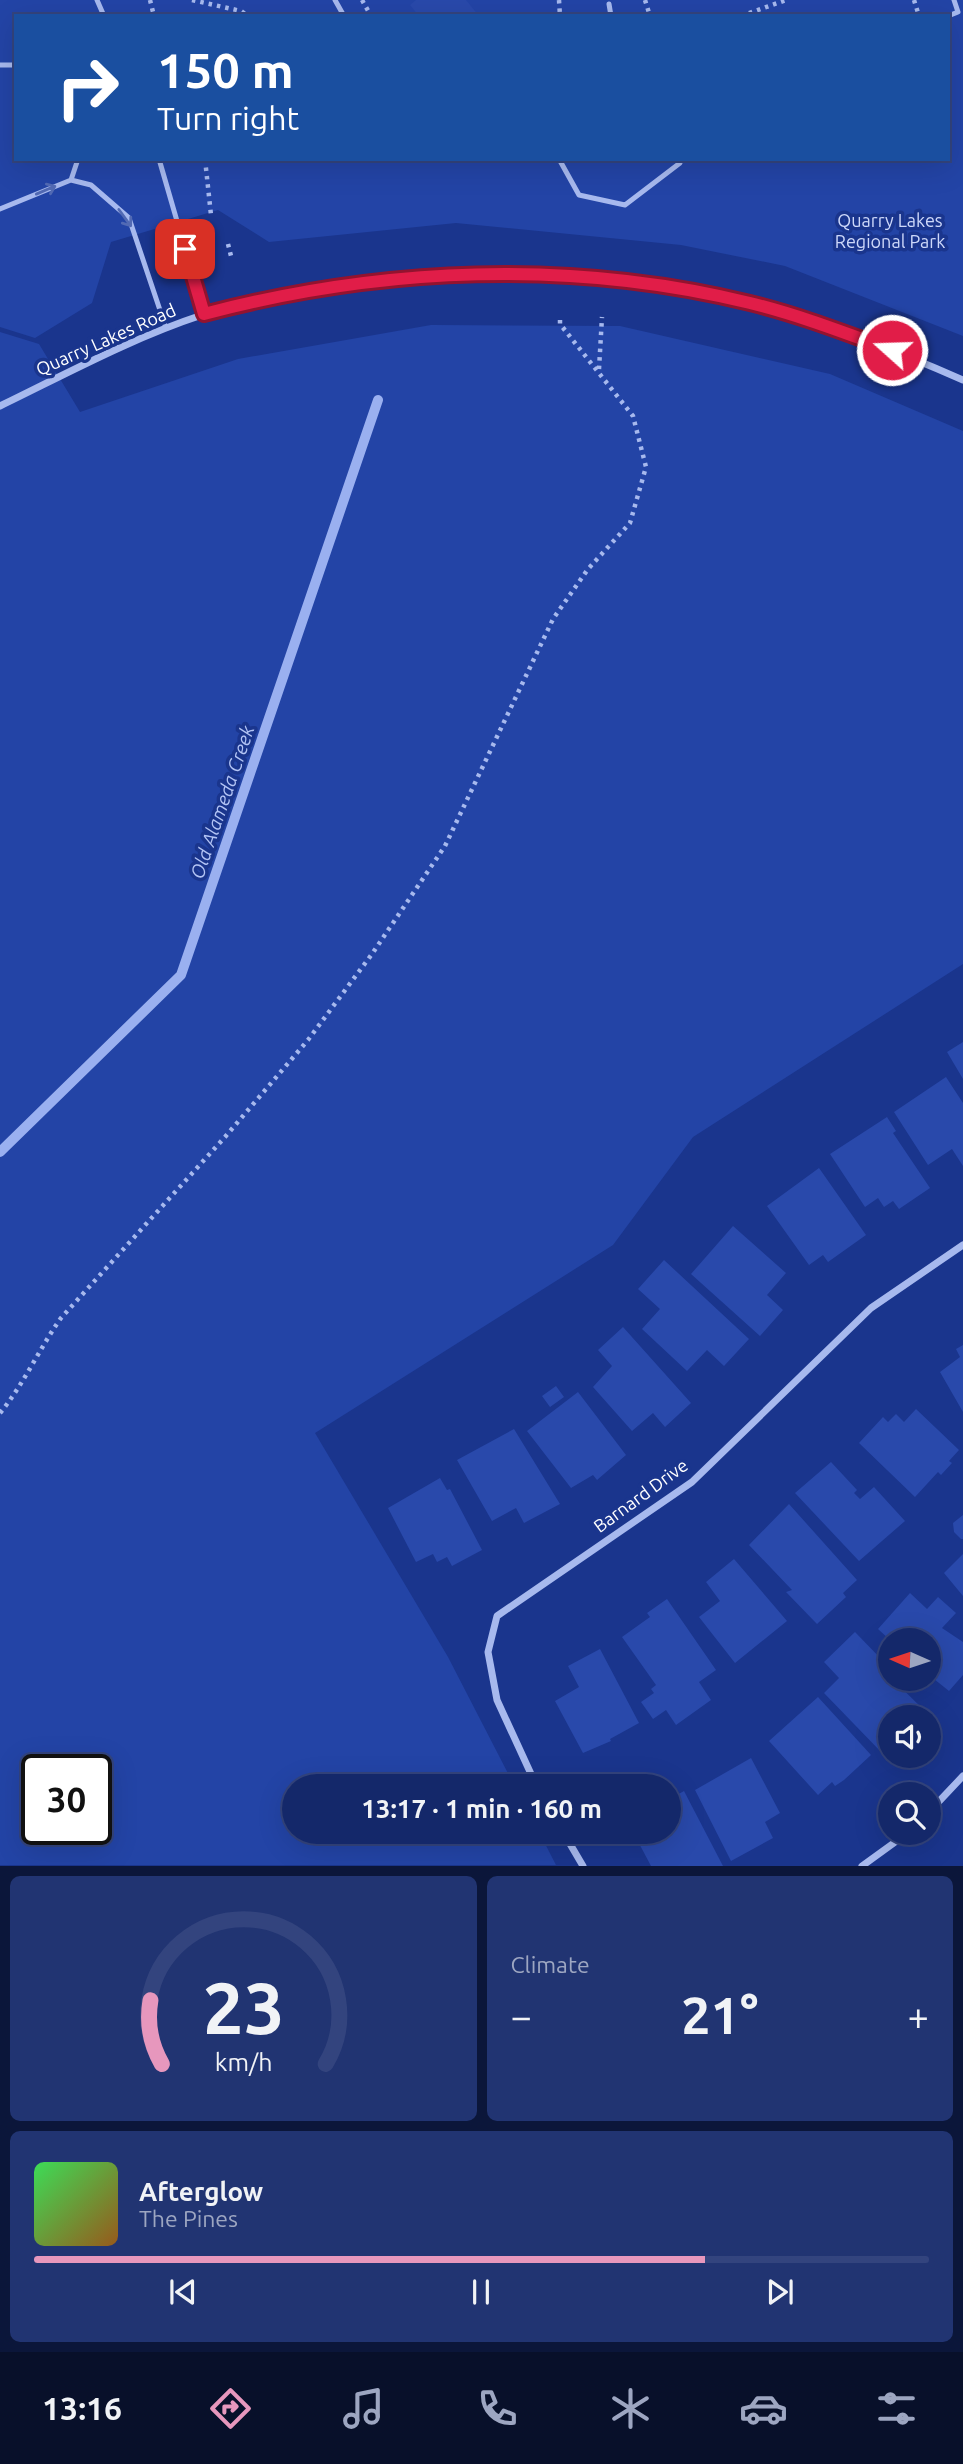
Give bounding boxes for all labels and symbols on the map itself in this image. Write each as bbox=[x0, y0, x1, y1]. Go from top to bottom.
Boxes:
one-way arrow bbox=[34, 183, 56, 196]
one-way arrow bbox=[118, 208, 132, 227]
park label: Quarry Lakes Regional Park bbox=[835, 210, 945, 251]
pin bbox=[155, 219, 215, 279]
street label: Quarry Lakes Road bbox=[33, 299, 179, 380]
position arrow bbox=[855, 313, 929, 387]
water label: Old Alameda Creek bbox=[185, 722, 259, 882]
street label: Barnard Drive bbox=[590, 1454, 691, 1536]
north arrow bbox=[878, 1628, 942, 1690]
speed limit sign: 30 bbox=[21, 1754, 112, 1845]

